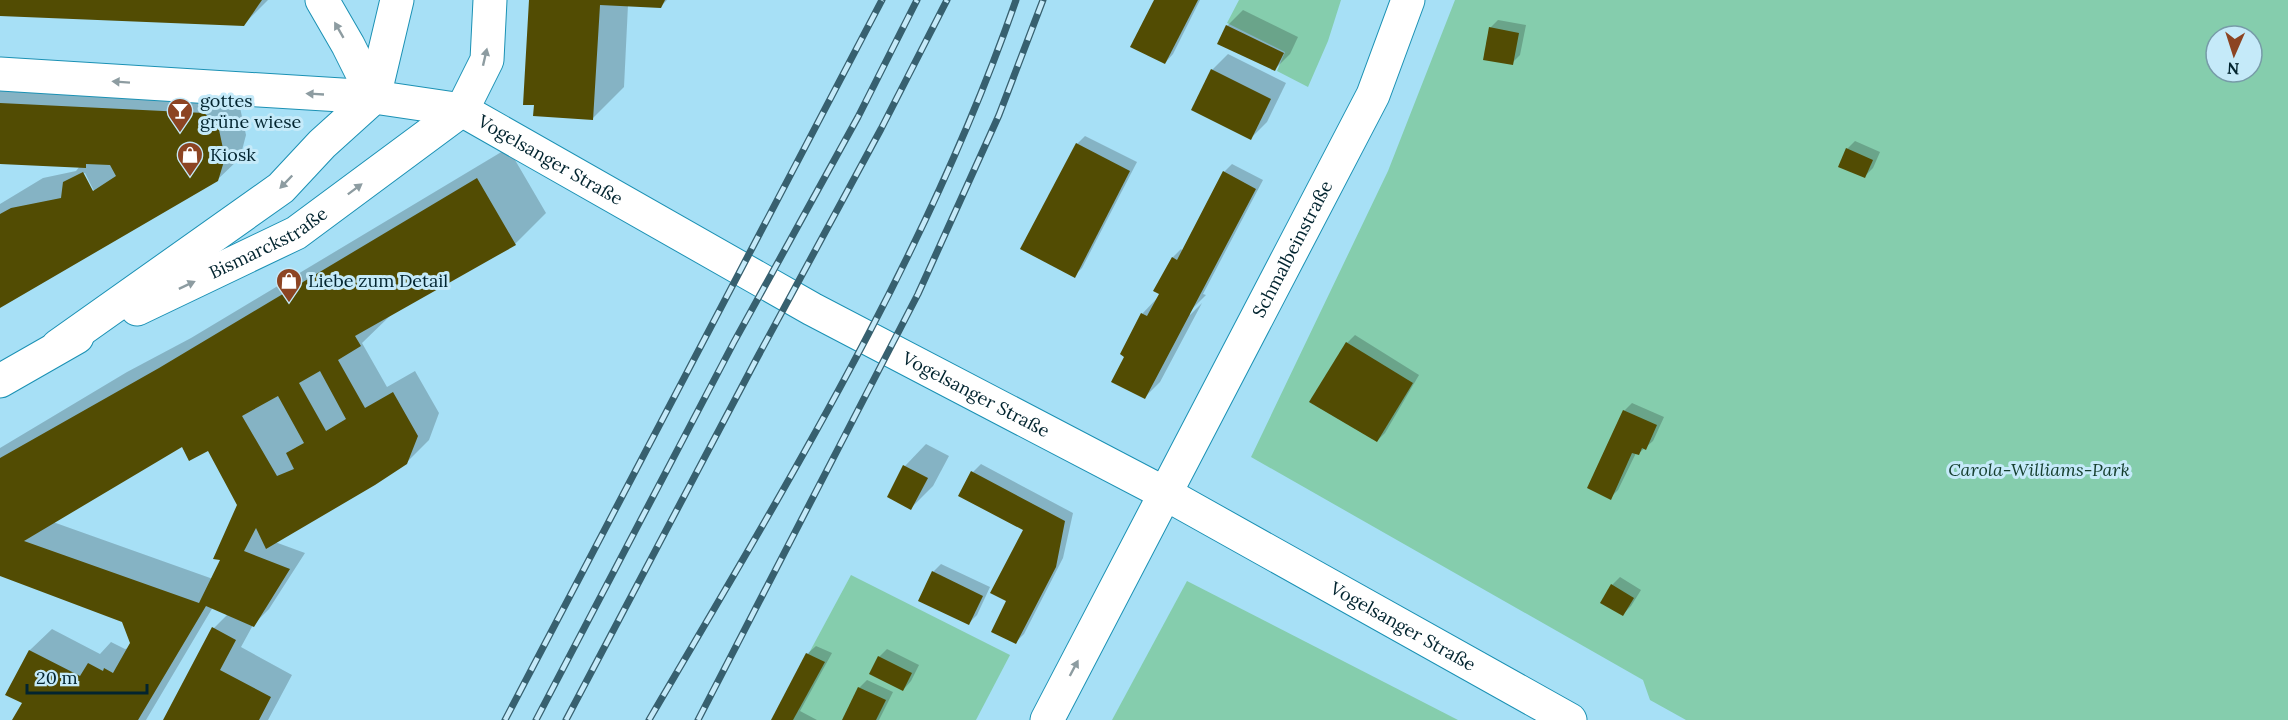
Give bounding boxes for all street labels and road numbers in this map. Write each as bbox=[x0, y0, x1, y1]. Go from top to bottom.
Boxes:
street label: Vogelsanger Straße bbox=[473, 109, 627, 210]
street label: Schmalbeinstraße bbox=[1247, 176, 1337, 321]
street label: Bismarckstraße bbox=[205, 202, 332, 284]
street label: Vogelsanger Straße bbox=[898, 346, 1054, 442]
street label: Vogelsanger Straße bbox=[1326, 576, 1480, 676]

